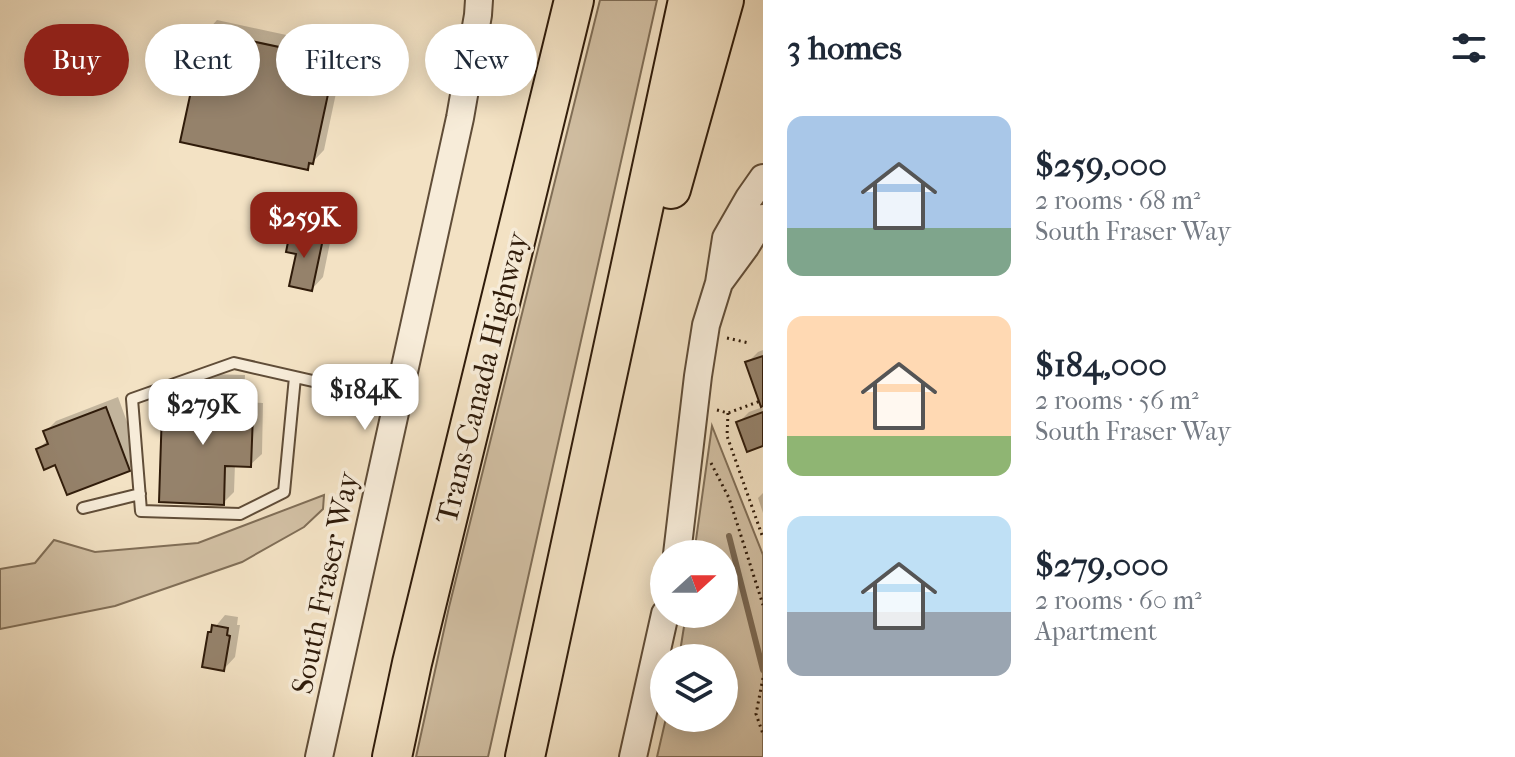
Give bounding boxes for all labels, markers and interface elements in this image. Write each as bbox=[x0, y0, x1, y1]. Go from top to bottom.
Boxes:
chip: Buy bbox=[24, 24, 129, 96]
chip: Rent bbox=[145, 24, 260, 96]
chip: Filters bbox=[276, 24, 409, 96]
chip: New bbox=[425, 24, 537, 96]
icon: filters bbox=[1447, 26, 1491, 70]
text: 3 homes bbox=[787, 28, 902, 68]
text: $259,000 bbox=[1035, 145, 1167, 185]
icon: home bbox=[851, 148, 947, 244]
text: 2 rooms · 68 m² bbox=[1035, 185, 1200, 216]
pin: $259K bbox=[248, 192, 360, 260]
text: $259K bbox=[268, 202, 340, 233]
text: South Fraser Way bbox=[1035, 216, 1231, 247]
street label: Trans-Canada Highway bbox=[429, 228, 536, 527]
text: $184,000 bbox=[1035, 345, 1167, 385]
icon: home bbox=[851, 348, 947, 444]
pin: $184K bbox=[309, 364, 421, 432]
text: $184K bbox=[330, 374, 400, 405]
pin: $279K bbox=[147, 379, 259, 447]
text: 2 rooms · 56 m² bbox=[1035, 385, 1199, 416]
text: $279K bbox=[167, 389, 239, 420]
text: South Fraser Way bbox=[1035, 416, 1231, 447]
street label: South Fraser Way bbox=[285, 468, 366, 697]
north arrow bbox=[650, 540, 738, 628]
map controls bbox=[650, 540, 738, 732]
text: $279,000 bbox=[1035, 545, 1169, 585]
icon: home bbox=[851, 548, 947, 644]
text: 2 rooms · 60 m² bbox=[1035, 585, 1202, 616]
text: Apartment bbox=[1035, 616, 1157, 647]
button: layers bbox=[650, 644, 738, 732]

